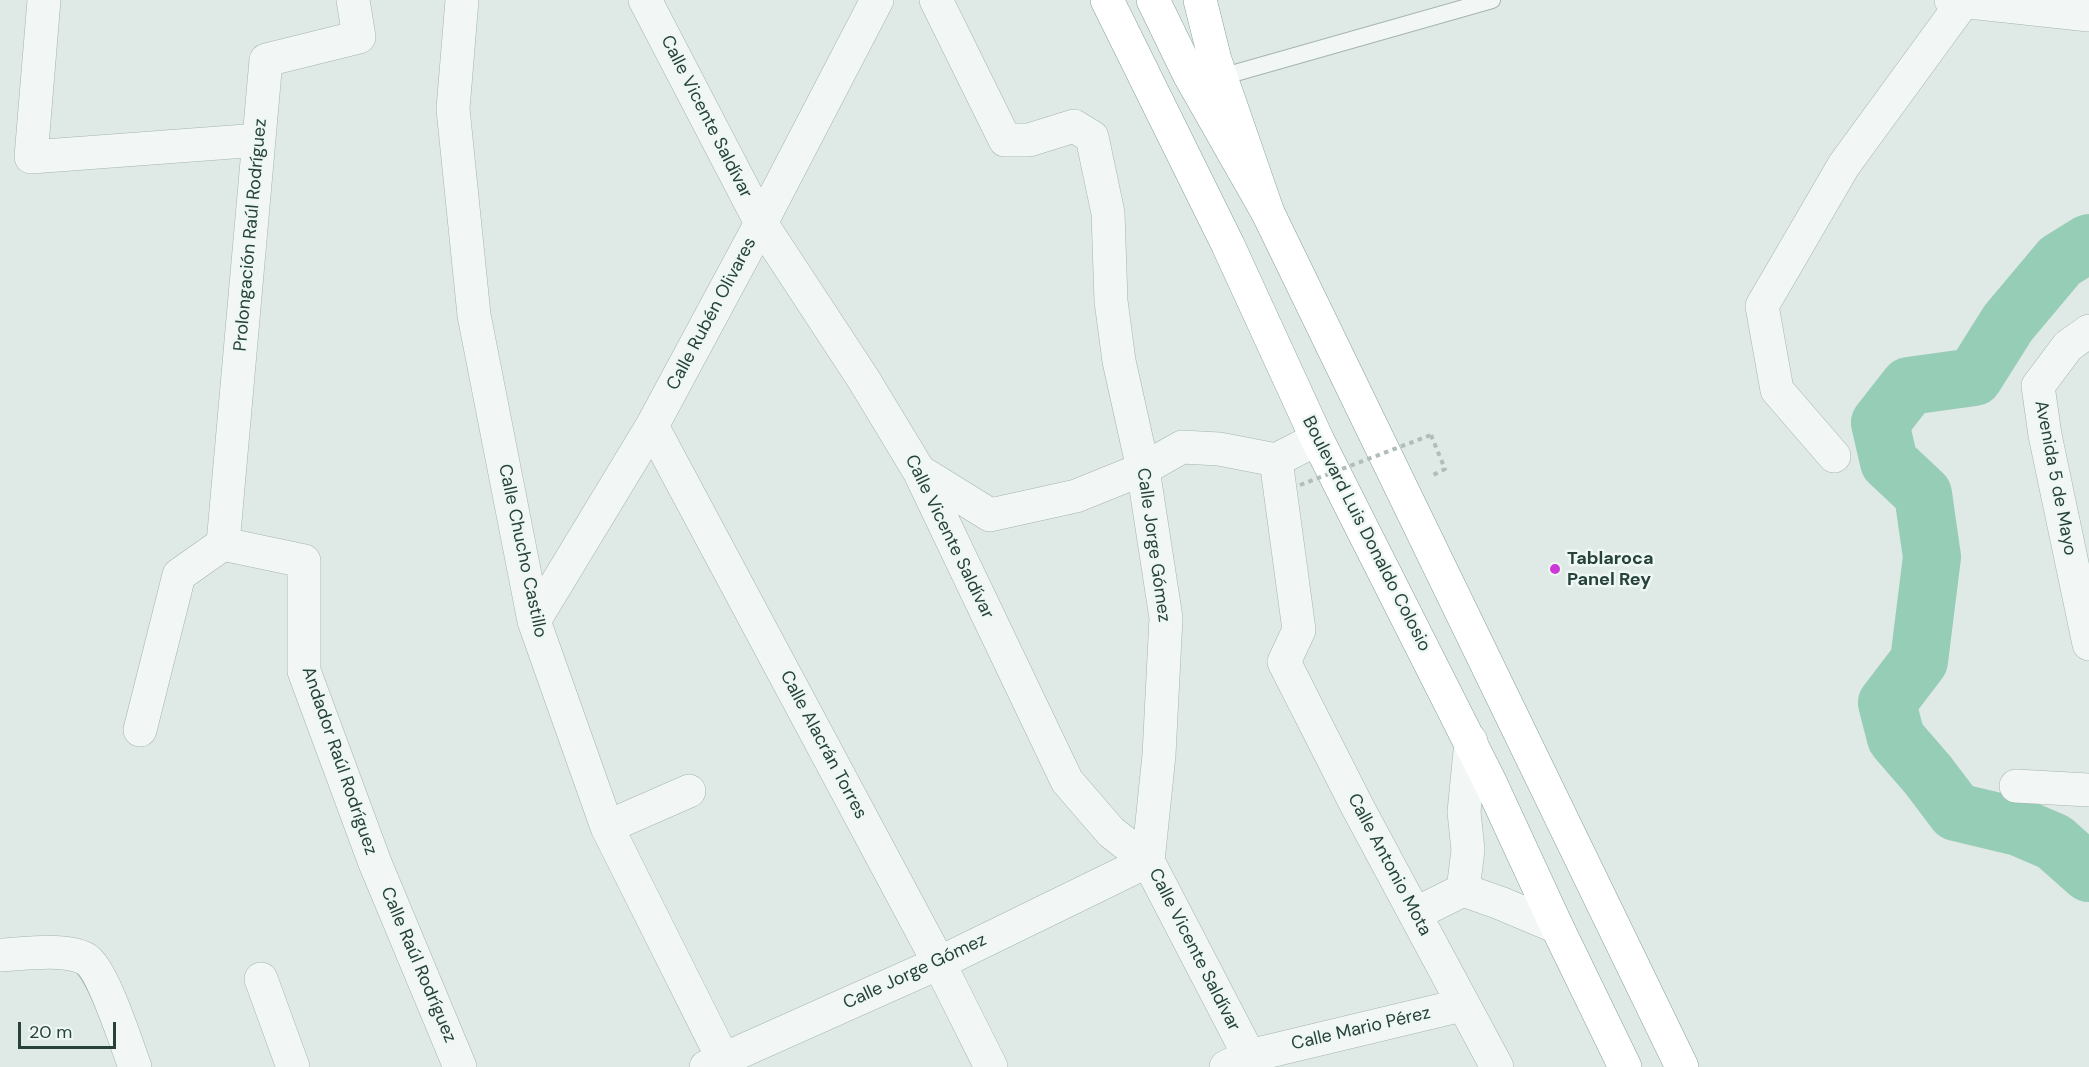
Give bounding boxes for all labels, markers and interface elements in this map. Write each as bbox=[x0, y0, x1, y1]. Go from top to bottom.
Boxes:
street label: Calle Vicente Saldívar bbox=[656, 32, 756, 202]
street label: Prolongación Raúl Rodríguez bbox=[230, 118, 272, 352]
street label: Calle Rubén Olivares bbox=[663, 234, 761, 394]
street label: Avenida 5 de Mayo bbox=[2029, 399, 2081, 557]
street label: Boulevard Luis Donaldo Colosio bbox=[1297, 413, 1435, 655]
street label: Calle Vicente Saldívar bbox=[900, 451, 998, 623]
street label: Calle Chucho Castillo bbox=[493, 462, 551, 640]
street label: Calle Jorge Gómez bbox=[1131, 467, 1175, 623]
place label: Tablaroca Panel Rey bbox=[1567, 548, 1654, 590]
marker: Tablaroca Panel Rey bbox=[1548, 562, 1562, 576]
street label: Andador Raúl Rodríguez bbox=[297, 664, 381, 858]
street label: Calle Alacrán Torres bbox=[775, 667, 871, 823]
street label: Calle Antonio Mota bbox=[1342, 790, 1436, 940]
street label: Calle Vicente Saldívar bbox=[1144, 865, 1244, 1035]
street label: Calle Raúl Rodríguez bbox=[375, 884, 461, 1046]
street label: Calle Jorge Gómez bbox=[840, 929, 990, 1015]
street label: Calle Mario Pérez bbox=[1289, 1003, 1433, 1055]
scale bar bbox=[21, 1010, 118, 1048]
text: 20 m bbox=[29, 1020, 72, 1044]

